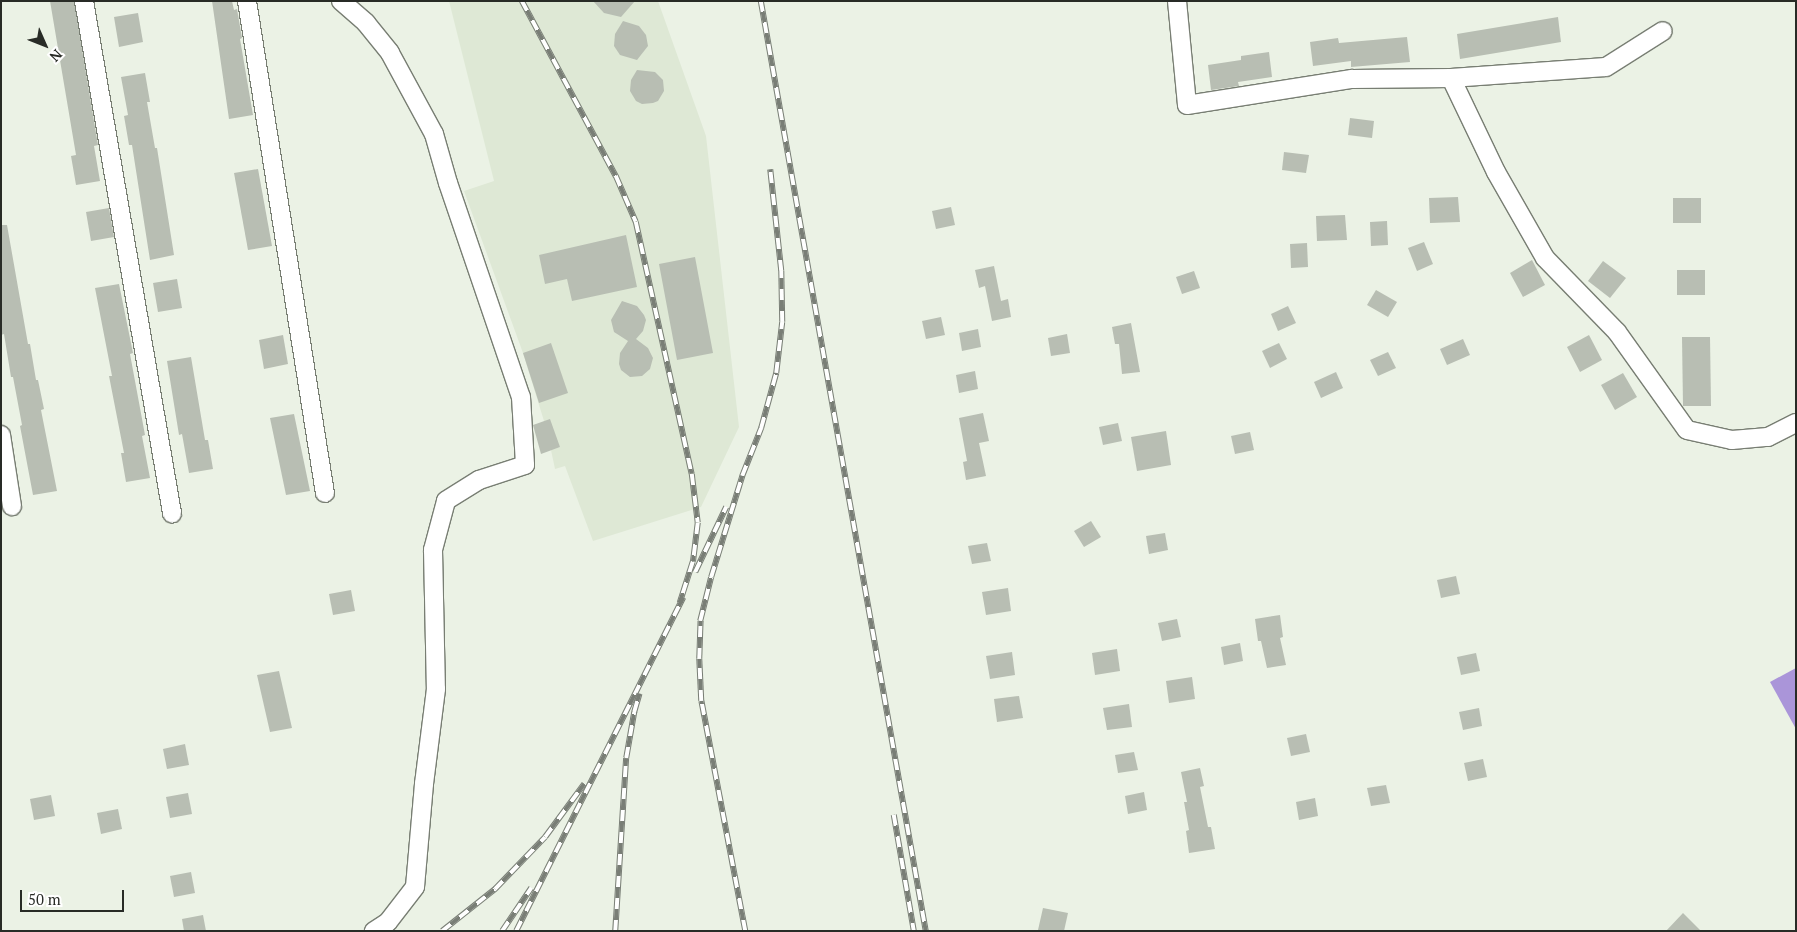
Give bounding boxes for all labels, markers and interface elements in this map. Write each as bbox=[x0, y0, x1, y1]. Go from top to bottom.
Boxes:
north arrow bbox=[20, 20, 70, 70]
text: N bbox=[46, 45, 67, 66]
scale bar bbox=[22, 880, 126, 912]
text: 50 m bbox=[28, 889, 61, 909]

